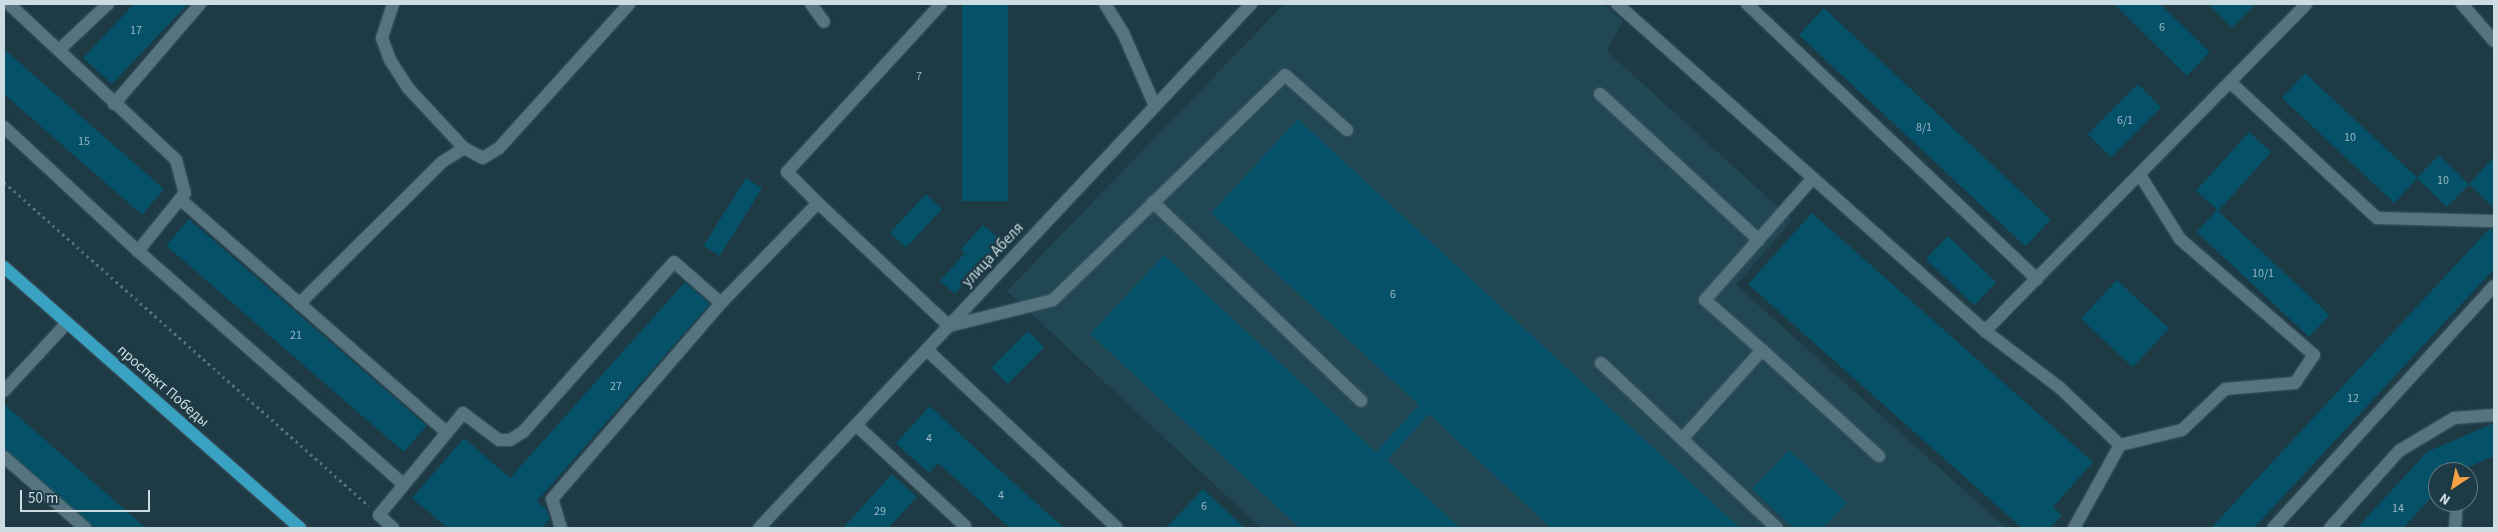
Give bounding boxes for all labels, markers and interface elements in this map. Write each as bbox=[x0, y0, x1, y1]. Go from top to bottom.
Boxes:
house number: 6 bbox=[2159, 21, 2165, 35]
house number: 17 bbox=[130, 24, 142, 38]
house number: 7 bbox=[916, 70, 922, 84]
house number: 6/1 bbox=[2117, 114, 2133, 128]
house number: 8/1 bbox=[1916, 121, 1932, 135]
house number: 10 bbox=[2344, 131, 2356, 145]
house number: 15 bbox=[78, 135, 90, 149]
house number: 10 bbox=[2437, 174, 2449, 188]
street label: улица Абеля bbox=[959, 219, 1027, 291]
house number: 10/1 bbox=[2252, 267, 2274, 281]
house number: 6 bbox=[1390, 288, 1396, 302]
house number: 21 bbox=[290, 329, 302, 343]
street label: проспект Победы bbox=[113, 341, 213, 431]
house number: 27 bbox=[610, 380, 622, 394]
house number: 12 bbox=[2347, 392, 2359, 406]
house number: 4 bbox=[926, 432, 932, 446]
north arrow bbox=[2428, 462, 2478, 512]
scale bar bbox=[22, 480, 152, 512]
text: 50 m bbox=[28, 488, 58, 509]
text: N bbox=[2436, 488, 2455, 510]
house number: 4 bbox=[998, 489, 1004, 503]
house number: 6 bbox=[1201, 500, 1207, 514]
house number: 14 bbox=[2392, 502, 2404, 516]
house number: 29 bbox=[874, 505, 886, 519]

